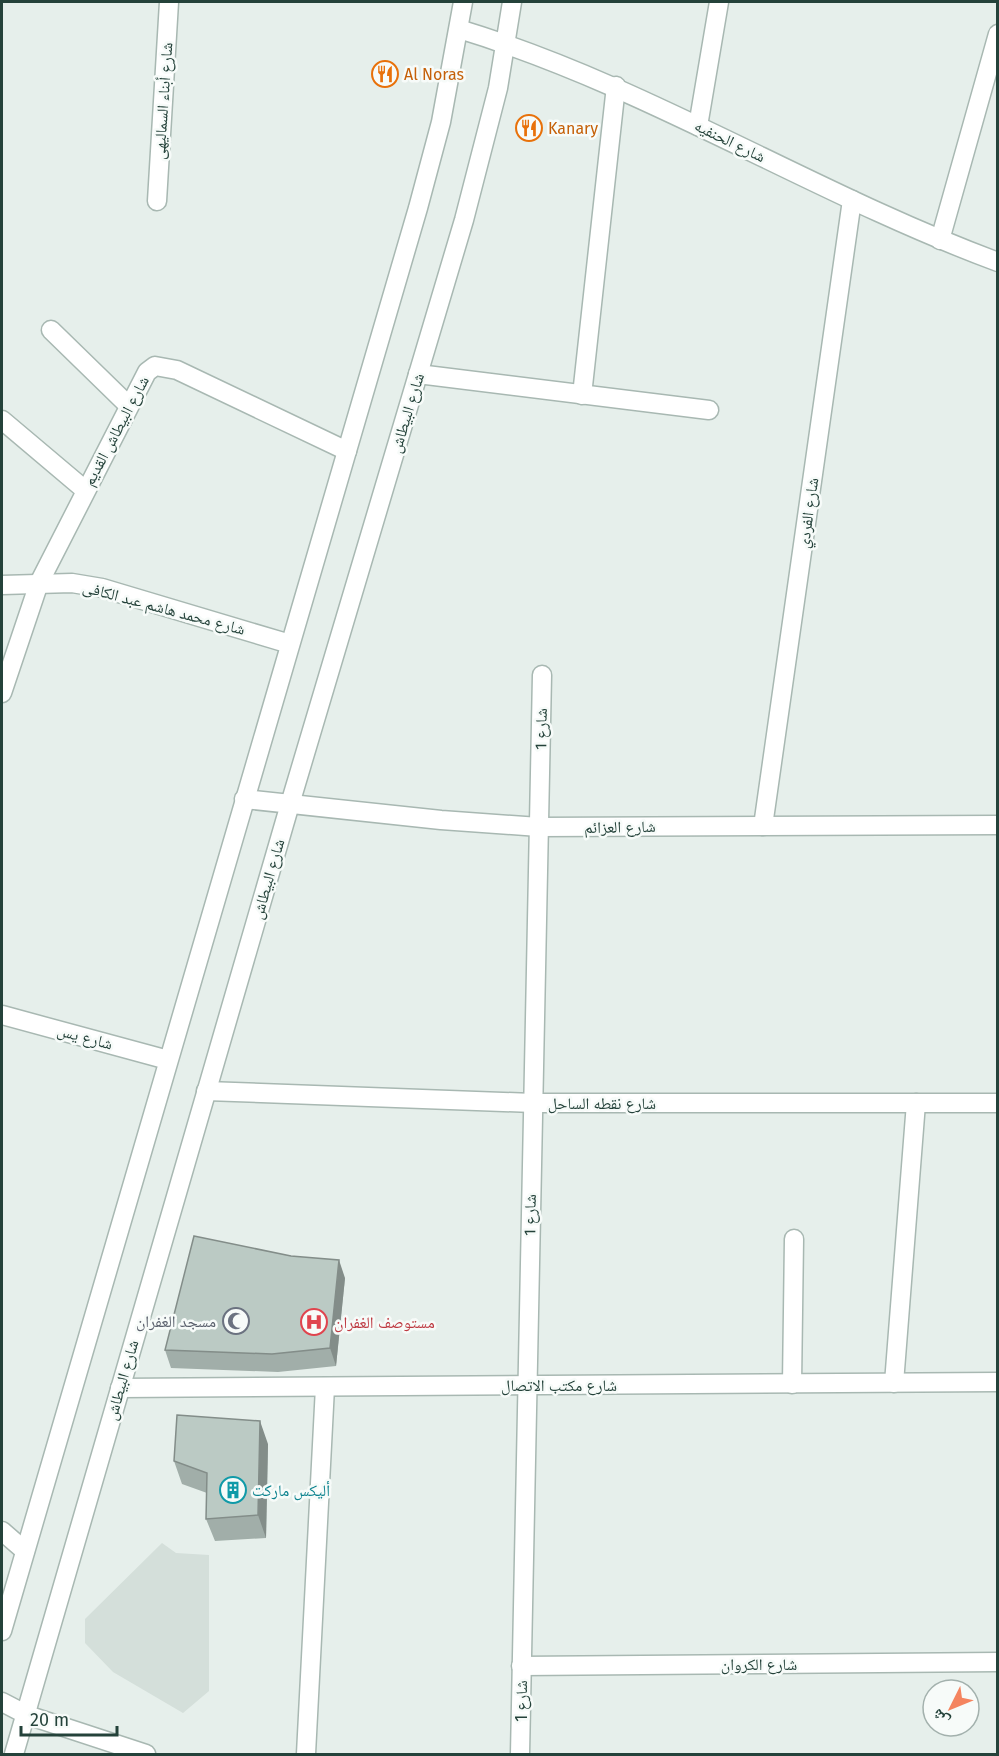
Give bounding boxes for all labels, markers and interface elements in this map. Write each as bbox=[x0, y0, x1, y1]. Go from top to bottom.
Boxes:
street label: شارع أبناء السماليهى bbox=[149, 42, 178, 160]
restaurant icon: Al Noras bbox=[370, 59, 400, 89]
place label: Al Noras bbox=[404, 65, 464, 84]
restaurant icon: Kanary bbox=[514, 113, 544, 143]
street label: شارع الحنفيه bbox=[691, 116, 768, 167]
place label: Kanary bbox=[548, 119, 598, 138]
street label: شارع البيطاش bbox=[386, 371, 429, 456]
street label: شارع البيطاش القديم bbox=[79, 373, 154, 490]
street label: شارع الفردي bbox=[794, 477, 825, 550]
street label: شارع محمد هاشم عبد الكافى bbox=[80, 577, 247, 640]
street label: شارع 1 bbox=[531, 708, 552, 750]
street label: شارع العزائم bbox=[584, 817, 656, 838]
street label: شارع البيطاش bbox=[247, 837, 289, 922]
street label: شارع يس bbox=[55, 1021, 115, 1054]
street label: شارع نقطه الساحل bbox=[548, 1094, 656, 1114]
street label: شارع 1 bbox=[520, 1194, 541, 1236]
mosque icon: مسجد الغفران bbox=[221, 1306, 251, 1336]
hospital icon: مستوصف الغفران bbox=[299, 1307, 329, 1337]
place label: مسجد الغفران bbox=[136, 1312, 216, 1332]
place label: مستوصف الغفران bbox=[334, 1313, 435, 1333]
street label: شارع البيطاش bbox=[101, 1338, 143, 1423]
street label: شارع مكتب الاتصال bbox=[501, 1376, 617, 1396]
building icon: أليكس ماركت bbox=[218, 1475, 248, 1505]
place label: أليكس ماركت bbox=[252, 1481, 330, 1501]
street label: شارع الكروان bbox=[721, 1655, 797, 1675]
north arrow bbox=[921, 1678, 981, 1738]
street label: شارع 1 bbox=[512, 1680, 532, 1722]
scale bar bbox=[21, 1699, 117, 1737]
text: ش bbox=[928, 1705, 953, 1731]
text: 20 m bbox=[30, 1709, 69, 1731]

